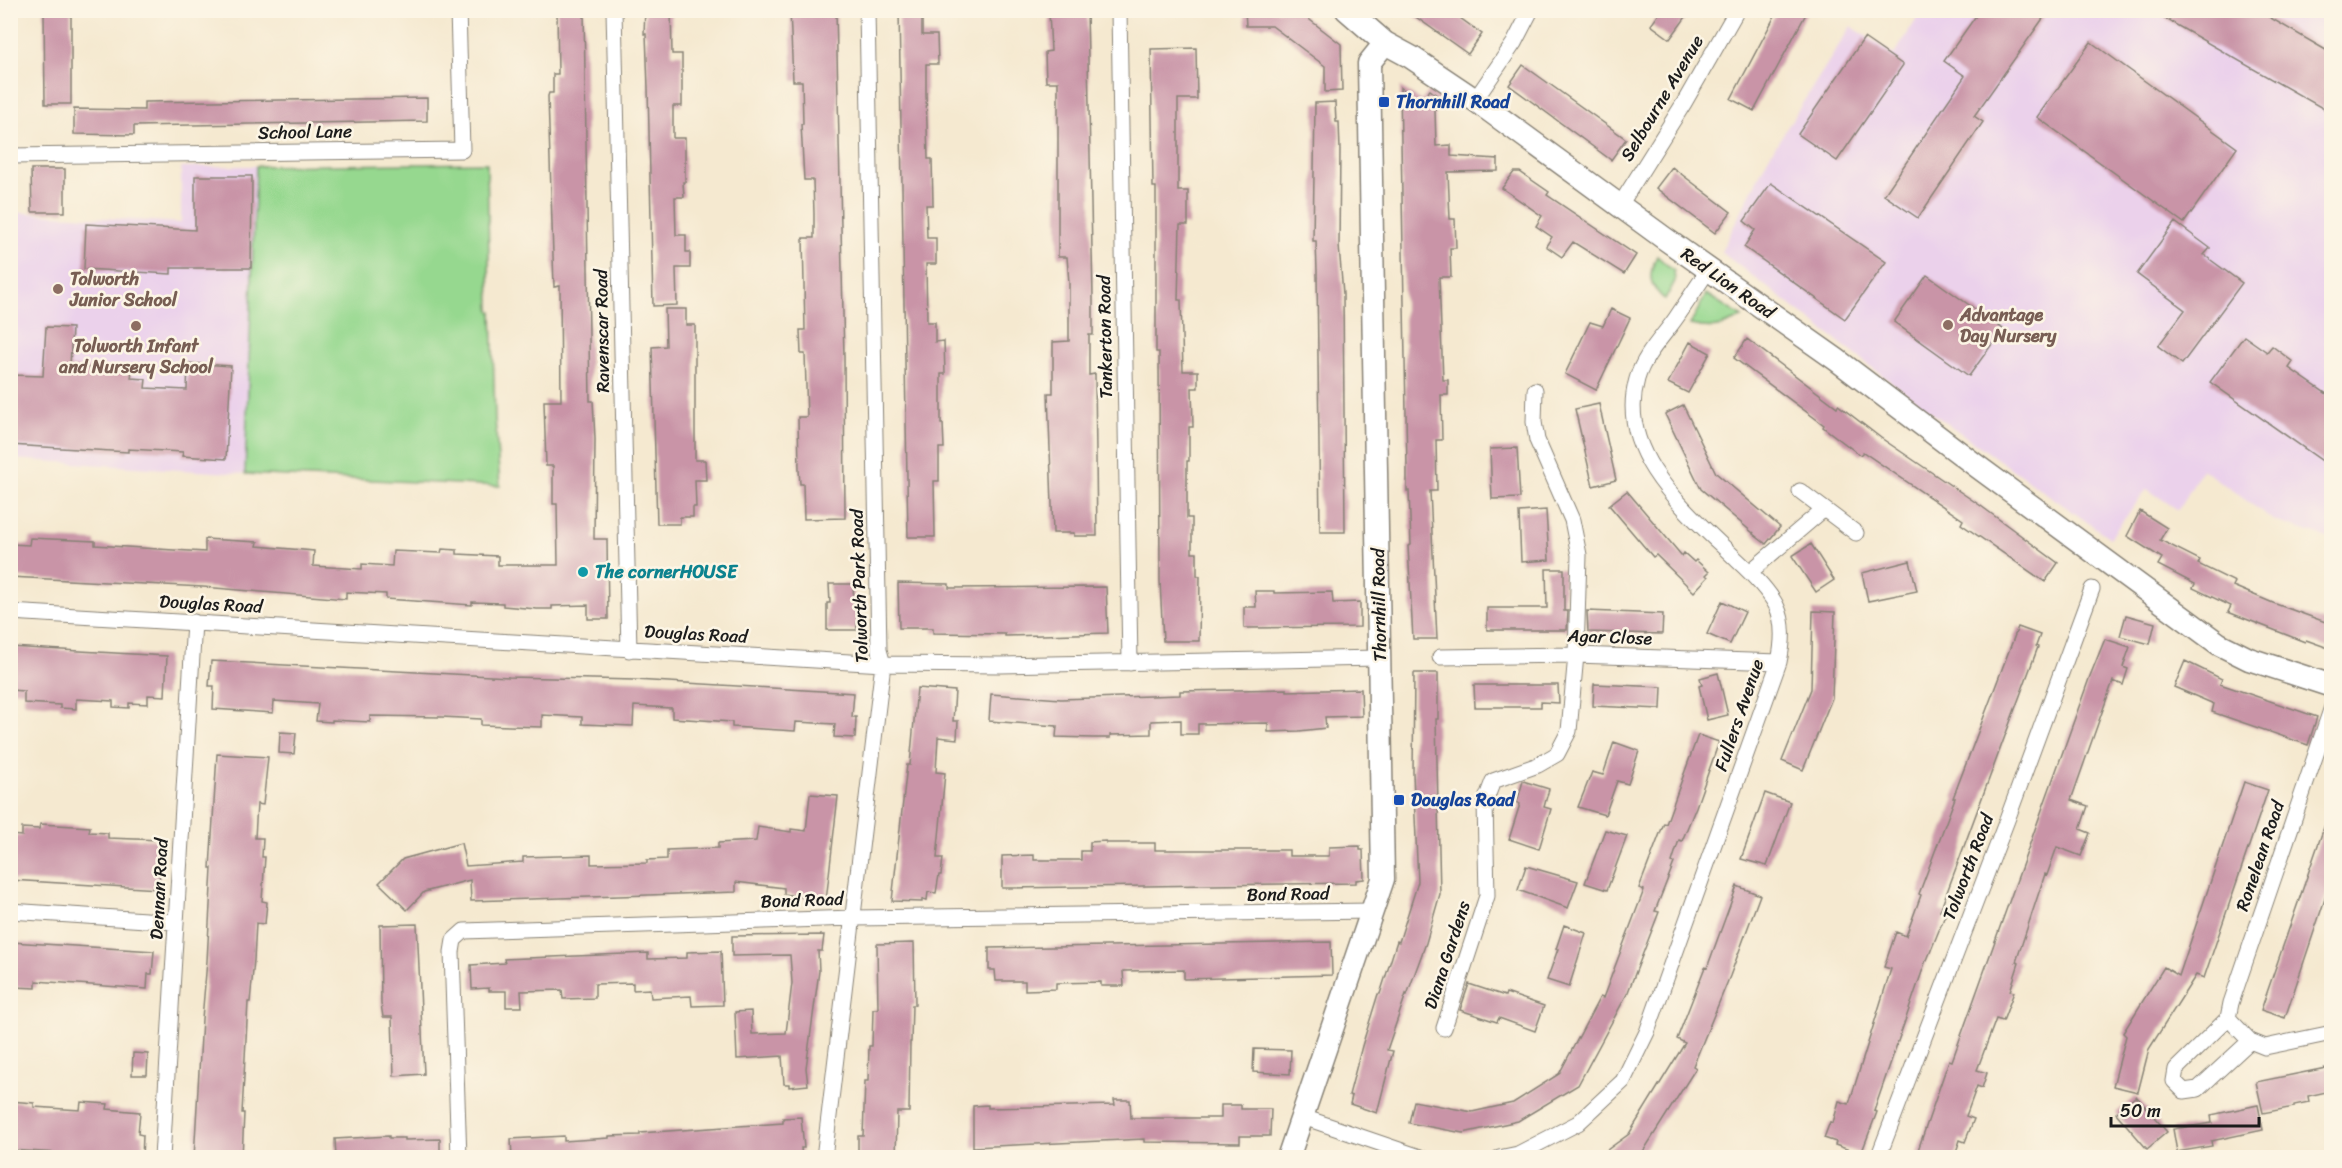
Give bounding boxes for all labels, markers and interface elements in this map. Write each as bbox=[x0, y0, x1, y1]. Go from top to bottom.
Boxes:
street label: Selbourne Avenue bbox=[1611, 28, 1713, 168]
place label: Thornhill Road bbox=[1396, 86, 1511, 118]
marker: Thornhill Road bbox=[1377, 95, 1391, 109]
street label: School Lane bbox=[258, 115, 352, 149]
street label: Red Lion Road bbox=[1674, 239, 1783, 328]
place label: Tolworth Junior School bbox=[69, 263, 178, 316]
street label: Ravenscar Road bbox=[585, 268, 619, 393]
street label: Tankerton Road bbox=[1088, 274, 1122, 399]
marker: Tolworth Junior School bbox=[51, 282, 65, 296]
place label: Advantage Day Nursery bbox=[1959, 299, 2057, 352]
marker: Advantage Day Nursery bbox=[1941, 318, 1955, 332]
marker: Tolworth Infant and Nursery School bbox=[129, 319, 143, 333]
place label: Tolworth Infant and Nursery School bbox=[58, 330, 214, 383]
street label: Tolworth Park Road bbox=[840, 507, 878, 663]
street label: Thornhill Road bbox=[1362, 546, 1396, 662]
place label: The cornerHOUSE bbox=[595, 556, 739, 588]
marker: The cornerHOUSE bbox=[576, 565, 590, 579]
street label: Douglas Road bbox=[158, 585, 265, 623]
street label: Douglas Road bbox=[643, 615, 750, 653]
street label: Agar Close bbox=[1566, 620, 1653, 654]
street label: Fullers Avenue bbox=[1705, 655, 1773, 775]
place label: Douglas Road bbox=[1411, 784, 1516, 816]
marker: Douglas Road bbox=[1392, 793, 1406, 807]
street label: Ronelean Road bbox=[2226, 795, 2294, 916]
street label: Tolworth Road bbox=[1933, 808, 2004, 925]
street label: Dennan Road bbox=[140, 836, 178, 940]
street label: Bond Road bbox=[1246, 877, 1331, 911]
street label: Bond Road bbox=[760, 883, 846, 917]
street label: Diana Gardens bbox=[1414, 896, 1480, 1013]
scale bar bbox=[2111, 1090, 2260, 1128]
text: 50 m bbox=[2120, 1095, 2161, 1127]

